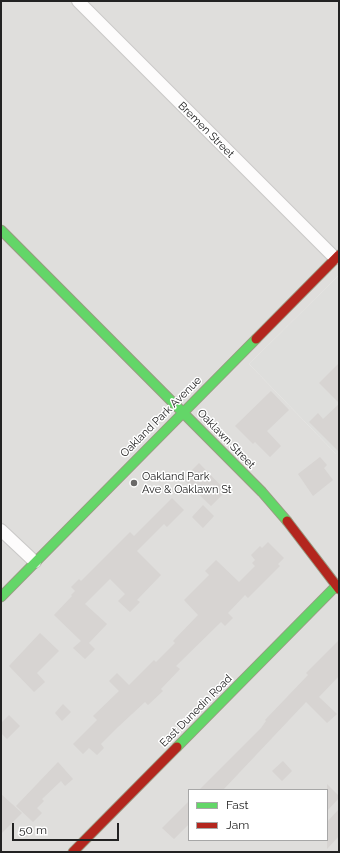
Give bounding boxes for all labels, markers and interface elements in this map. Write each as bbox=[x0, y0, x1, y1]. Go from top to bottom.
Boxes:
street label: Bremen Street bbox=[175, 99, 237, 161]
street label: Oakland Park Avenue bbox=[118, 374, 204, 460]
street label: Oaklawn Street bbox=[194, 407, 258, 471]
place label: Oakland Park Ave & Oaklawn St bbox=[142, 470, 231, 496]
marker: Oakland Park Ave & Oaklawn St bbox=[129, 478, 139, 488]
street label: East Dunedin Road bbox=[157, 672, 235, 750]
legend bbox=[188, 789, 328, 841]
text: Fast bbox=[226, 798, 249, 812]
scale bar bbox=[14, 815, 121, 841]
text: Jam bbox=[226, 818, 249, 832]
text: 50 m bbox=[19, 823, 47, 837]

